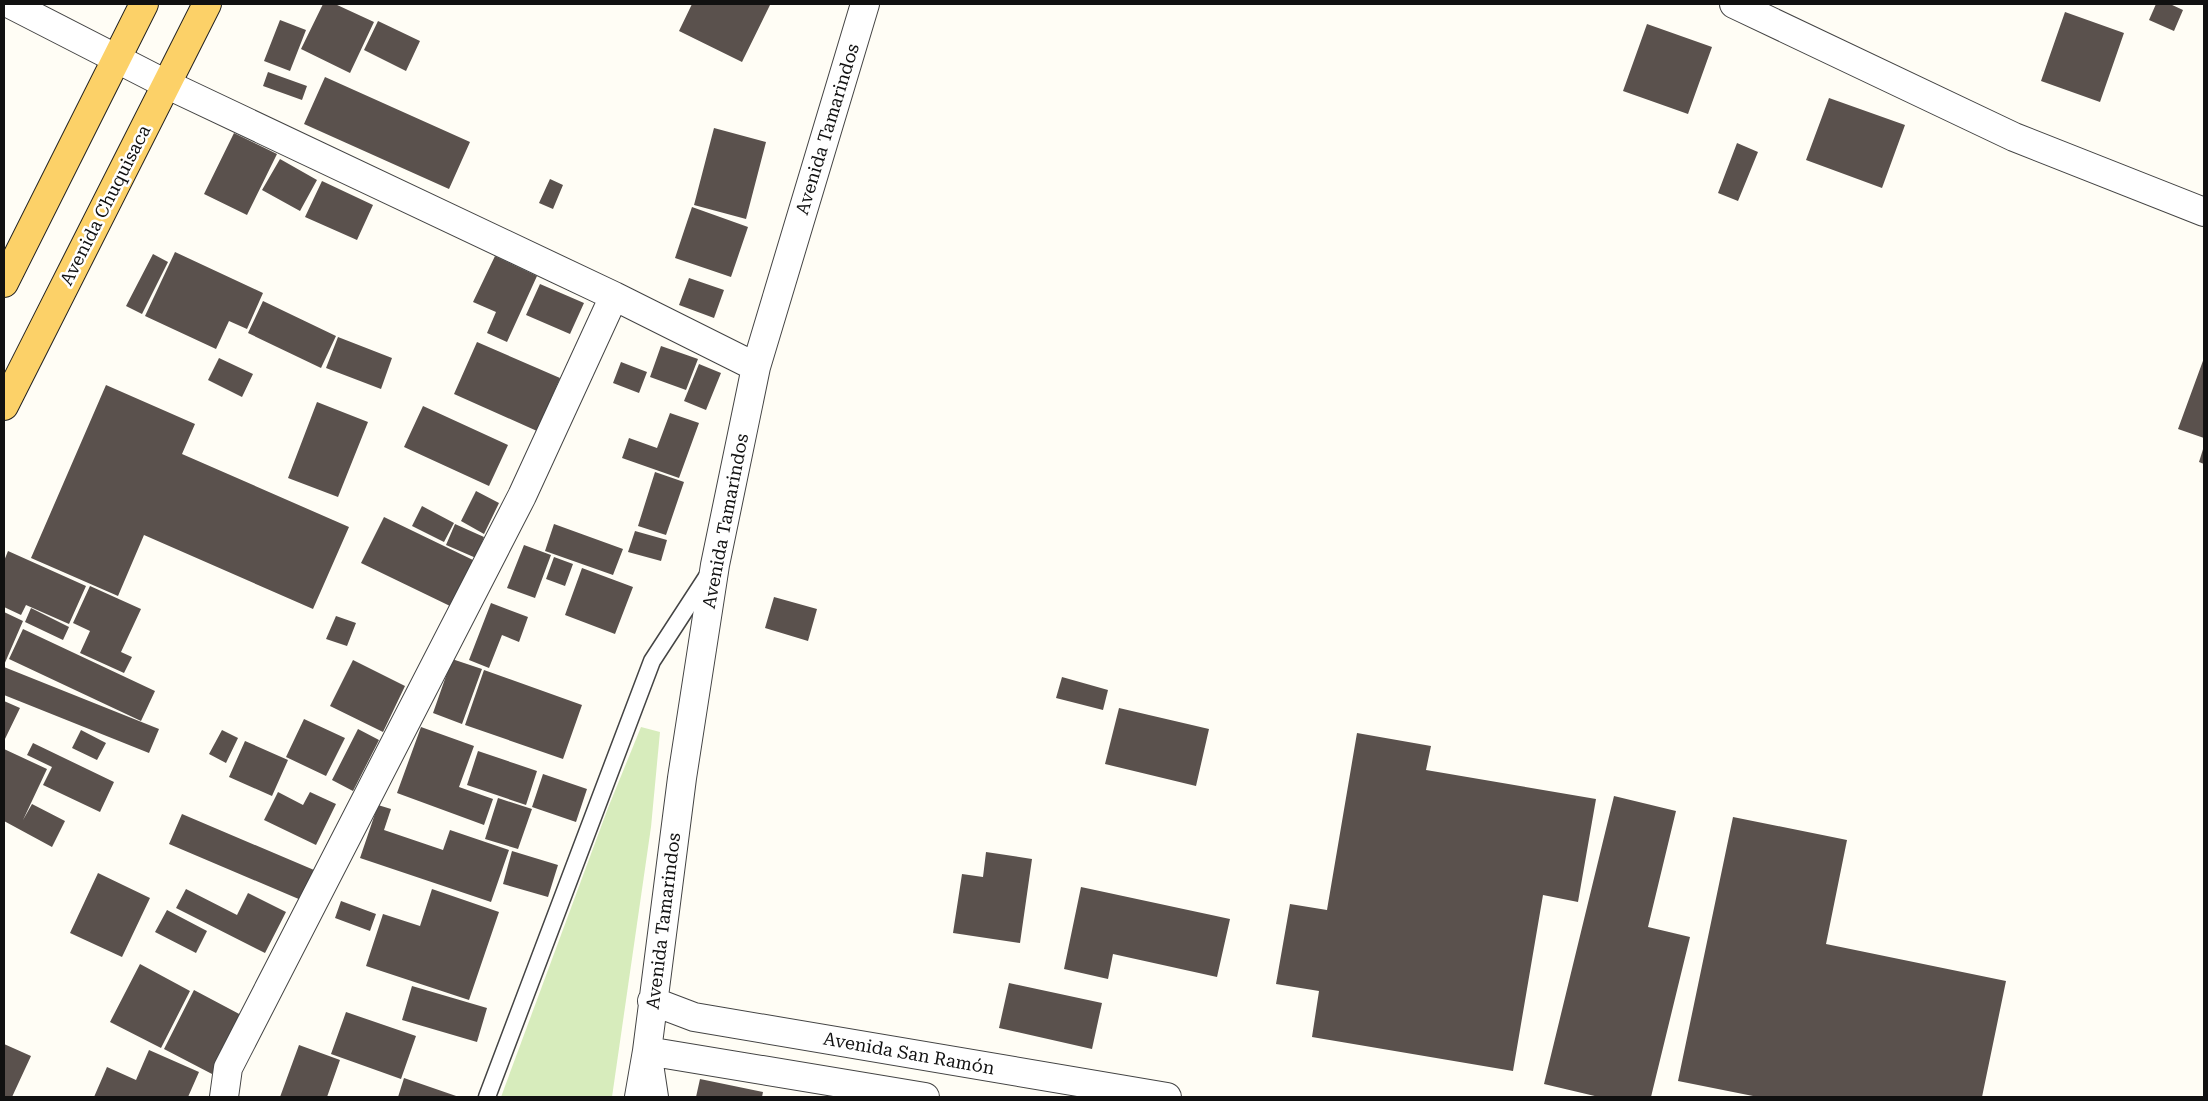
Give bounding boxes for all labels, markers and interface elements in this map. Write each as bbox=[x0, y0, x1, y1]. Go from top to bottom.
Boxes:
street label: Avenida Tamarindos bbox=[791, 41, 863, 217]
street label: Avenida Chuquisaca bbox=[55, 121, 155, 289]
street label: Avenida Tamarindos bbox=[698, 432, 752, 610]
street label: Avenida Tamarindos bbox=[642, 831, 684, 1011]
street label: Avenida San Ramón bbox=[822, 1028, 997, 1078]

